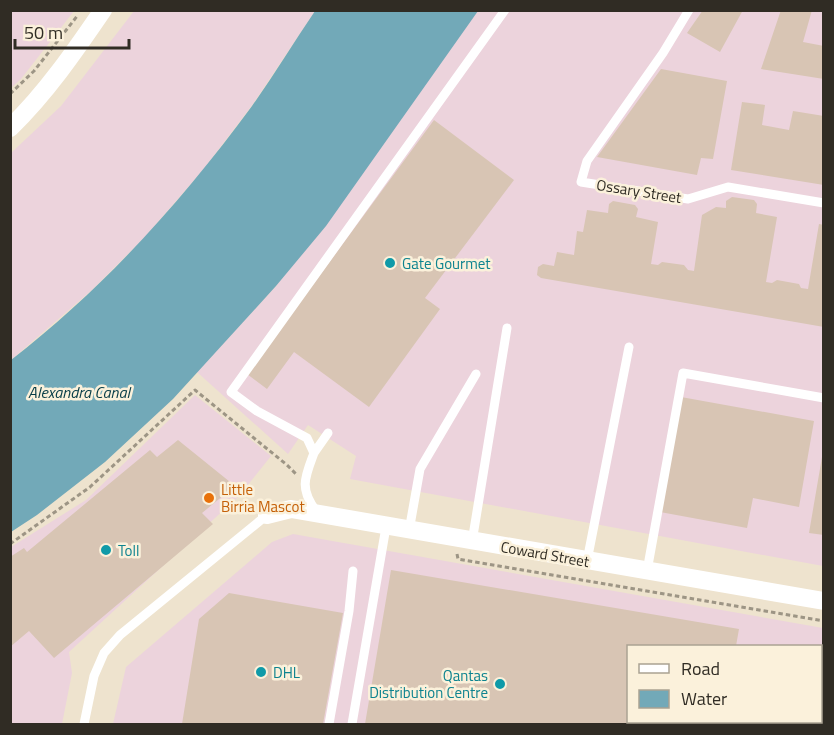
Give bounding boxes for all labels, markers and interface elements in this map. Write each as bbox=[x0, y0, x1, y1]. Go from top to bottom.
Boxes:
scale bar bbox=[15, 12, 129, 50]
text: 50 m bbox=[24, 19, 63, 46]
street label: Ossary Street bbox=[595, 173, 684, 209]
place label: Gate Gourmet bbox=[402, 252, 491, 275]
marker: Gate Gourmet bbox=[383, 256, 397, 270]
water label: Alexandra Canal bbox=[28, 380, 131, 404]
place label: Little Birria Mascot bbox=[221, 478, 305, 518]
marker: Little Birria Mascot bbox=[202, 491, 216, 505]
street label: Coward Street bbox=[499, 535, 592, 573]
place label: Toll bbox=[118, 539, 139, 562]
marker: Toll bbox=[99, 543, 113, 557]
legend bbox=[627, 645, 822, 723]
text: Road bbox=[681, 655, 720, 682]
place label: DHL bbox=[273, 661, 300, 684]
place label: Qantas Distribution Centre bbox=[369, 664, 488, 704]
marker: DHL bbox=[254, 665, 268, 679]
marker: Qantas Distribution Centre bbox=[493, 677, 507, 691]
text: Water bbox=[681, 685, 727, 712]

